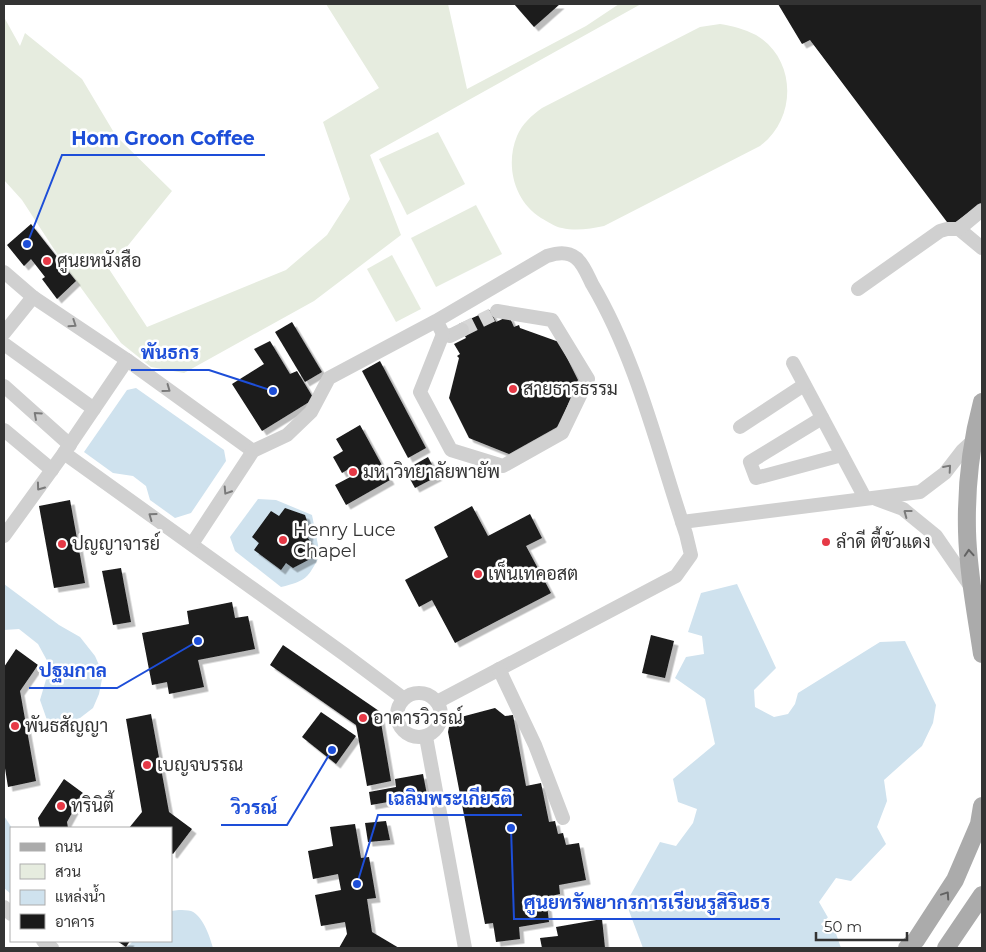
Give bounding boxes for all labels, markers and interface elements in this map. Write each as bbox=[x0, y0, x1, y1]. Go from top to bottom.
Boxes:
callout: Hom Groon Coffee bbox=[62, 121, 265, 155]
text: Hom Groon Coffee bbox=[71, 127, 255, 150]
place label: ศูนยหนังสือ bbox=[57, 249, 142, 274]
marker: ศูนยหนังสือ bbox=[41, 255, 53, 267]
one-way arrow bbox=[68, 318, 77, 327]
callout: พันธกร bbox=[131, 336, 209, 370]
text: พันธกร bbox=[141, 341, 199, 364]
place label: สายธารธรรม bbox=[523, 378, 618, 400]
one-way arrow bbox=[161, 383, 171, 392]
marker: สายธารธรรม bbox=[507, 383, 519, 395]
one-way arrow bbox=[33, 412, 42, 421]
place label: มหาวิทยาลัยพายัพ bbox=[363, 461, 500, 483]
one-way arrow bbox=[942, 465, 951, 474]
marker: มหาวิทยาลัยพายัพ bbox=[347, 466, 359, 478]
one-way arrow bbox=[37, 481, 45, 490]
one-way arrow bbox=[223, 486, 233, 495]
one-way arrow bbox=[903, 510, 913, 519]
one-way arrow bbox=[148, 513, 158, 522]
place label: Henry Luce Chapel bbox=[293, 519, 396, 562]
place label: ลำดี ตี้ขัวแดง bbox=[836, 526, 931, 553]
place label: ปญญาจารย์ bbox=[72, 531, 160, 555]
marker: Henry Luce Chapel bbox=[277, 534, 289, 546]
marker: ลำดี ตี้ขัวแดง bbox=[820, 536, 832, 548]
marker: ปญญาจารย์ bbox=[56, 538, 68, 550]
one-way arrow bbox=[963, 549, 974, 557]
place label: เพ็นเทคอสต bbox=[488, 560, 578, 585]
marker: เพ็นเทคอสต bbox=[472, 568, 484, 580]
callout: ปฐมกาล bbox=[29, 654, 117, 688]
text: ปฐมกาล bbox=[39, 659, 107, 683]
place label: อาคารวิวรณ์ bbox=[373, 705, 463, 729]
marker: อาคารวิวรณ์ bbox=[357, 712, 369, 724]
place label: พันธสัญญา bbox=[25, 715, 108, 737]
marker: พันธสัญญา bbox=[9, 720, 21, 732]
place label: เบญจบรรณ bbox=[157, 754, 243, 776]
marker: เบญจบรรณ bbox=[141, 759, 153, 771]
callout: เฉลิมพระเกียรติ bbox=[378, 781, 522, 815]
text: เฉลิมพระเกียรติ bbox=[388, 786, 512, 810]
place label: ทรินิตี้ bbox=[71, 790, 115, 817]
callout: วิวรณ์ bbox=[221, 791, 287, 825]
text: วิวรณ์ bbox=[230, 795, 278, 819]
marker: ทรินิตี้ bbox=[55, 800, 67, 812]
legend bbox=[10, 827, 172, 942]
text: ถนน bbox=[55, 837, 83, 856]
text: สวน bbox=[55, 862, 81, 881]
text: แหล่งน้ำ bbox=[55, 884, 106, 906]
callout: ศูนยทรัพยากรการเรียนรูสิรินธร bbox=[514, 885, 780, 919]
text: ศูนยทรัพยากรการเรียนรูสิรินธร bbox=[524, 890, 770, 916]
one-way arrow bbox=[940, 891, 949, 900]
scale bar bbox=[816, 910, 907, 942]
text: อาคาร bbox=[55, 912, 95, 931]
text: 50 m bbox=[824, 917, 862, 936]

